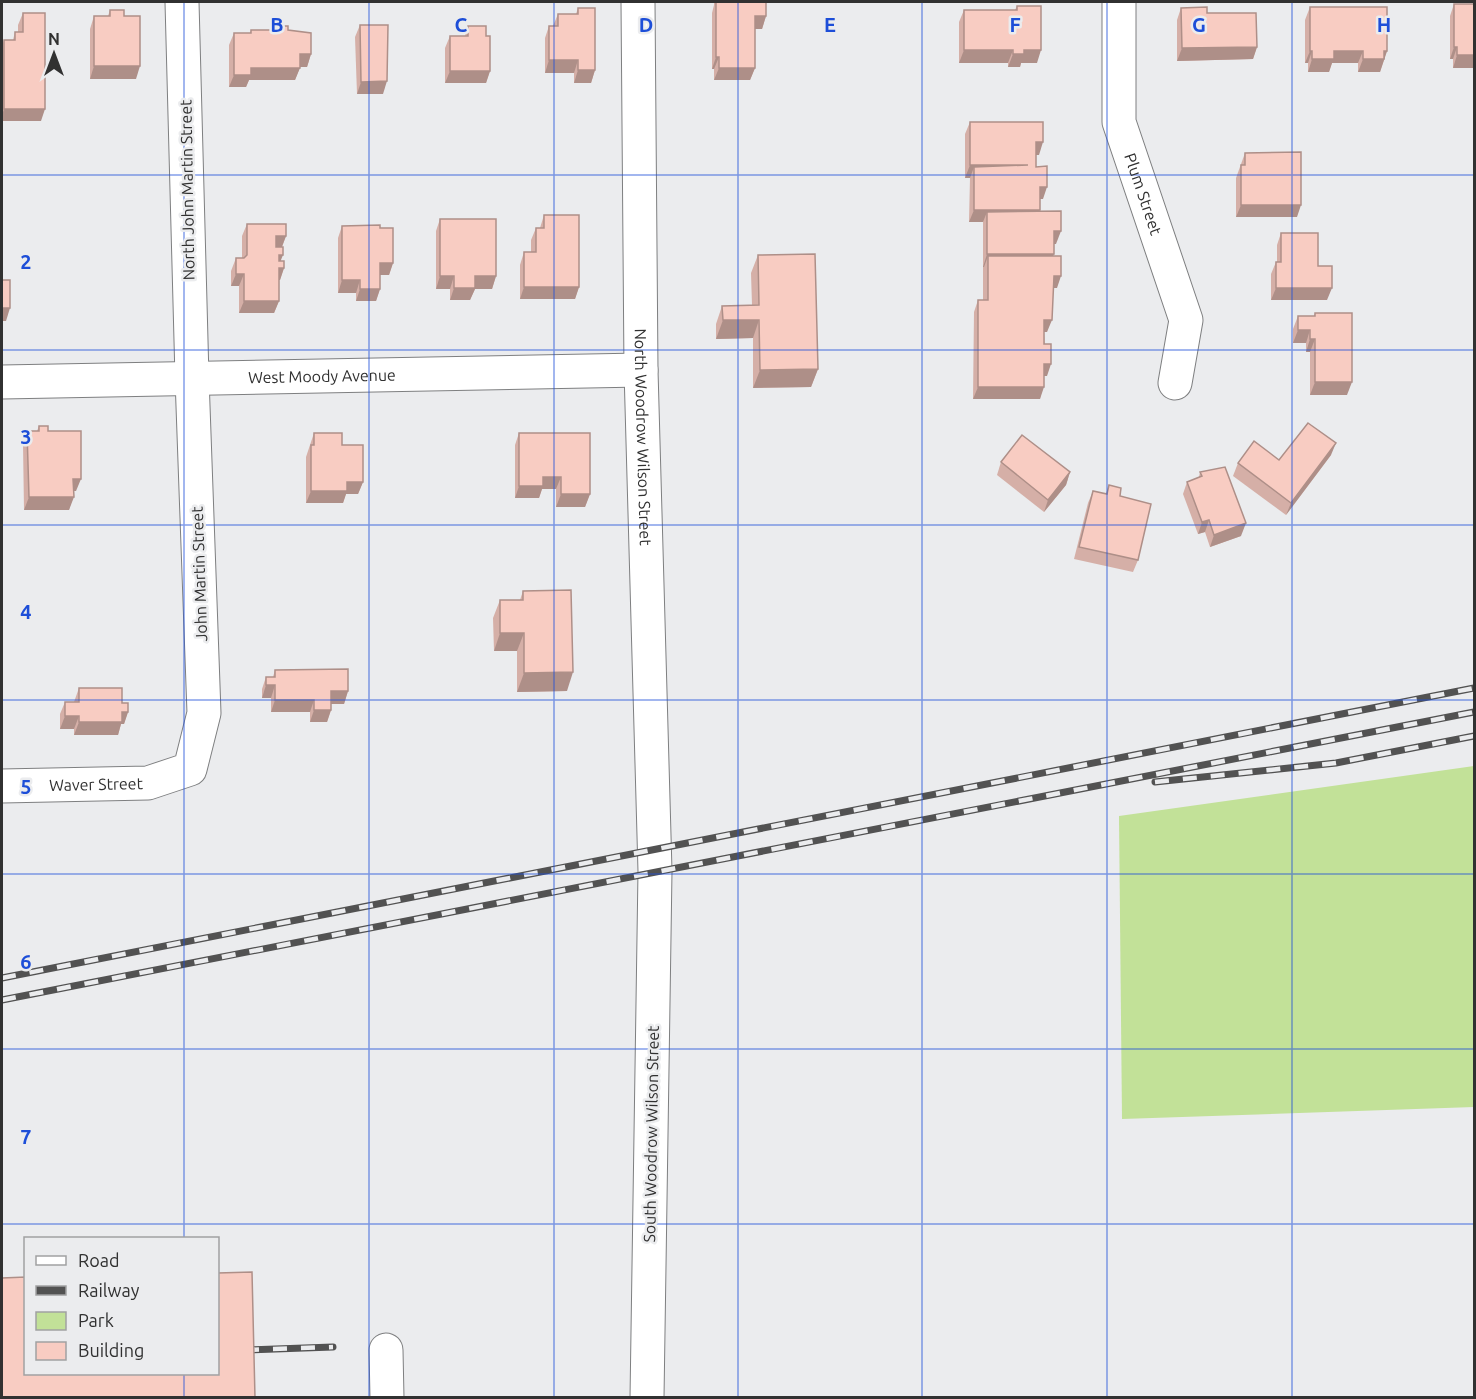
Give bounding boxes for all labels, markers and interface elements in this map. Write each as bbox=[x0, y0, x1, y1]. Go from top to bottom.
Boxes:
text: B bbox=[270, 13, 284, 36]
text: C bbox=[455, 13, 468, 36]
text: D bbox=[639, 13, 653, 36]
text: E bbox=[824, 13, 836, 36]
text: F bbox=[1009, 13, 1021, 36]
text: G bbox=[1192, 13, 1206, 36]
text: H bbox=[1377, 13, 1391, 36]
north arrow bbox=[24, 24, 84, 84]
text: N bbox=[48, 30, 60, 48]
street label: North John Martin Street bbox=[176, 99, 198, 281]
street label: Plum Street bbox=[1121, 151, 1166, 238]
text: 2 bbox=[20, 250, 32, 273]
street label: North Woodrow Wilson Street bbox=[632, 328, 655, 547]
street label: West Moody Avenue bbox=[248, 366, 396, 386]
text: 3 bbox=[20, 425, 32, 448]
street label: John Martin Street bbox=[188, 506, 210, 642]
text: 4 bbox=[20, 600, 32, 623]
street label: Waver Street bbox=[49, 774, 144, 794]
text: 5 bbox=[20, 775, 32, 798]
text: 6 bbox=[20, 950, 32, 973]
street label: South Woodrow Wilson Street bbox=[640, 1025, 662, 1243]
text: 7 bbox=[20, 1125, 32, 1148]
legend bbox=[24, 1237, 219, 1375]
text: Road bbox=[78, 1250, 120, 1270]
text: Railway bbox=[78, 1280, 140, 1300]
text: Park bbox=[78, 1310, 114, 1330]
text: Building bbox=[78, 1340, 144, 1360]

